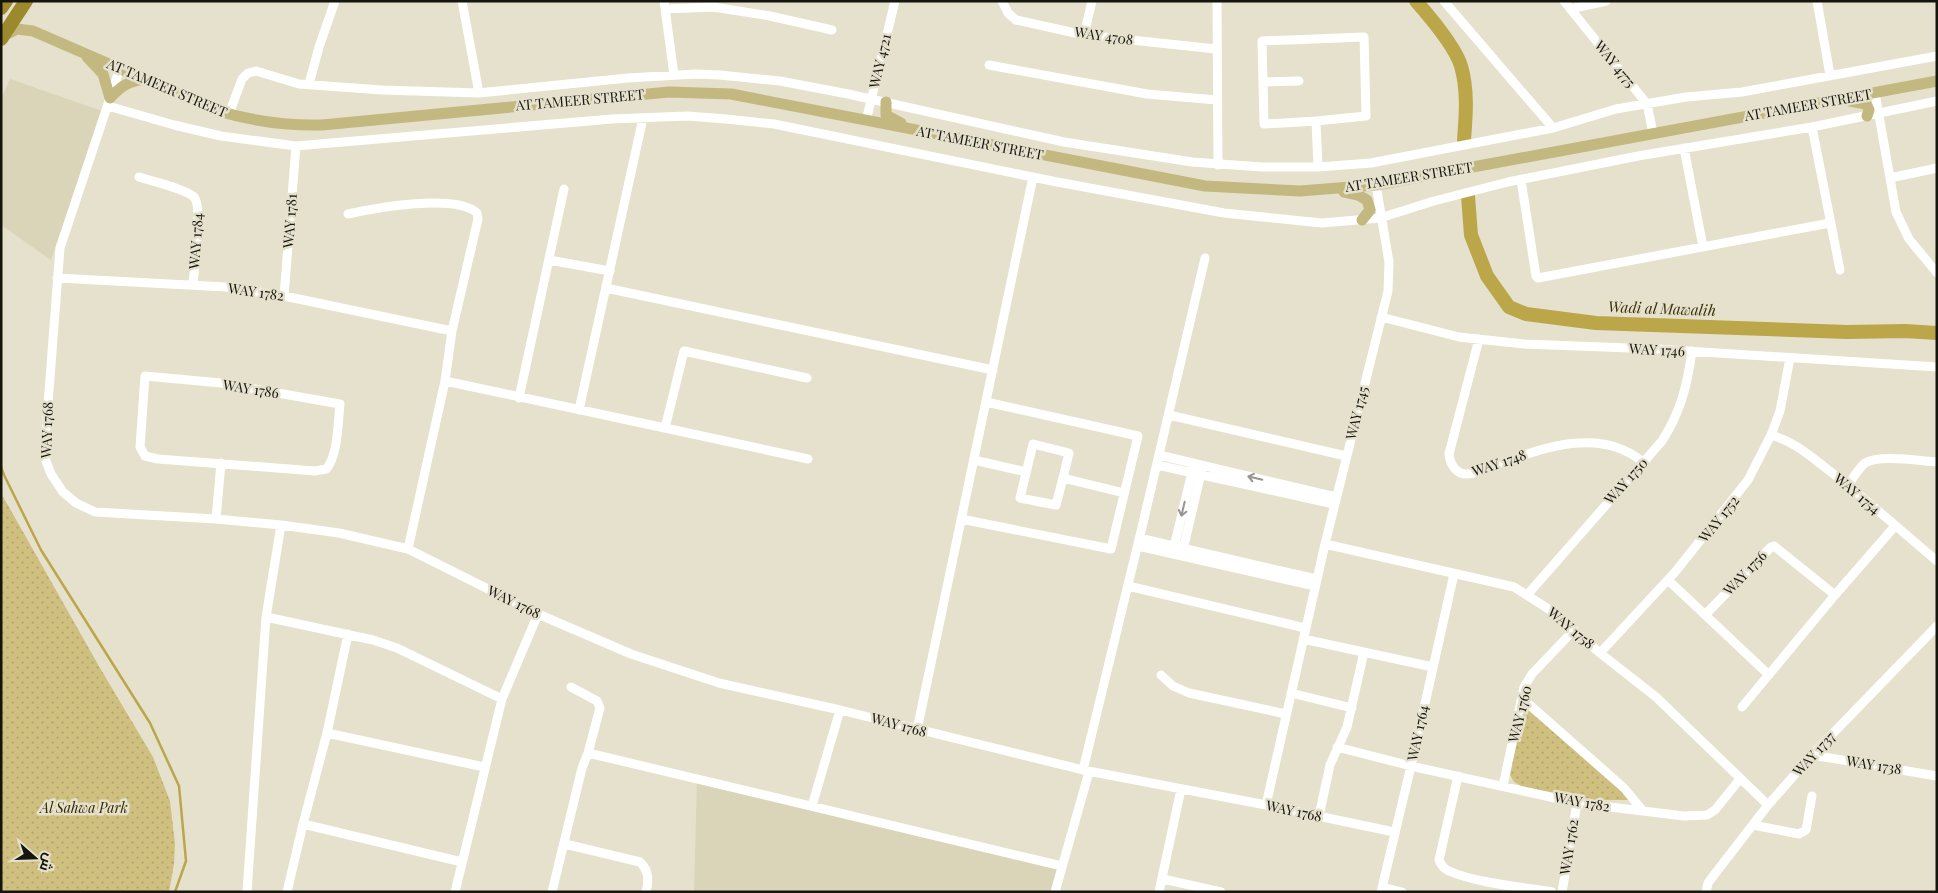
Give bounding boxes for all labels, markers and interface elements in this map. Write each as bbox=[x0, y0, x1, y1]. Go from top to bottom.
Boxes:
street label: WAY 4708 bbox=[1072, 22, 1135, 49]
street label: WAY 4721 bbox=[864, 32, 895, 91]
street label: WAY 4775 bbox=[1590, 36, 1640, 91]
street label: AT TAMEER STREET bbox=[103, 53, 231, 122]
street label: AT TAMEER STREET bbox=[514, 84, 645, 115]
street label: AT TAMEER STREET bbox=[1742, 84, 1873, 125]
street label: AT TAMEER STREET bbox=[914, 121, 1045, 164]
street label: AT TAMEER STREET bbox=[1343, 157, 1474, 196]
street label: WAY 1781 bbox=[278, 193, 301, 250]
street label: WAY 1784 bbox=[184, 212, 207, 271]
street label: WAY 1782 bbox=[226, 278, 285, 305]
water label: Wadi al Mawalih bbox=[1608, 296, 1716, 320]
street label: WAY 1746 bbox=[1628, 338, 1685, 360]
street label: WAY 1786 bbox=[221, 375, 281, 402]
street label: WAY 1745 bbox=[1340, 384, 1372, 443]
street label: WAY 1768 bbox=[36, 401, 57, 460]
street label: WAY 1748 bbox=[1468, 445, 1528, 481]
street label: WAY 1750 bbox=[1599, 453, 1652, 509]
street label: WAY 1754 bbox=[1829, 468, 1885, 519]
one-way arrow bbox=[1247, 473, 1263, 482]
street label: WAY 1752 bbox=[1693, 491, 1743, 547]
one-way arrow bbox=[1178, 500, 1187, 516]
street label: WAY 1756 bbox=[1718, 546, 1771, 600]
street label: WAY 1768 bbox=[484, 580, 544, 623]
street label: WAY 1758 bbox=[1543, 602, 1599, 653]
street label: WAY 1760 bbox=[1503, 684, 1536, 745]
street label: WAY 1764 bbox=[1402, 703, 1433, 763]
street label: WAY 1768 bbox=[868, 708, 929, 741]
street label: WAY 1737 bbox=[1788, 727, 1839, 781]
street label: WAY 1738 bbox=[1844, 751, 1903, 778]
street label: WAY 1782 bbox=[1552, 787, 1612, 816]
street label: WAY 1768 bbox=[1263, 795, 1324, 826]
park label: Al Sahwa Park bbox=[38, 798, 128, 817]
street label: WAY 1762 bbox=[1555, 817, 1582, 877]
north arrow bbox=[10, 833, 60, 883]
text: ش bbox=[36, 851, 60, 874]

